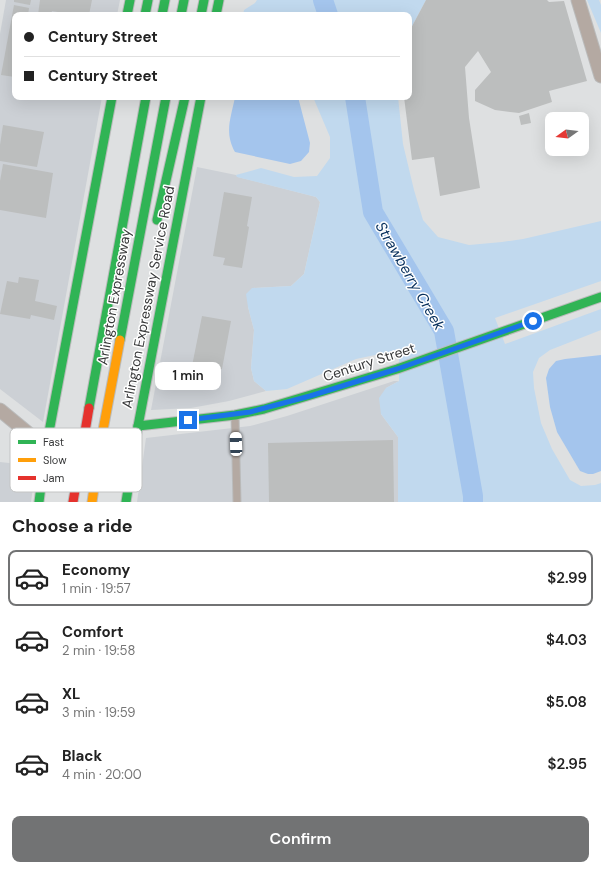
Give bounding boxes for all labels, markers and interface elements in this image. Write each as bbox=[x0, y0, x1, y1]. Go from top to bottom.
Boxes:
text: Century Street bbox=[48, 27, 158, 47]
text: Century Street bbox=[48, 66, 158, 86]
north arrow bbox=[545, 112, 589, 156]
map controls bbox=[545, 112, 589, 156]
street label: Arlington Expressway Service Road bbox=[118, 184, 178, 410]
water label: Strawberry Creek bbox=[371, 218, 449, 334]
street label: Arlington Expressway bbox=[93, 227, 135, 367]
route start bbox=[524, 312, 542, 330]
street label: Century Street bbox=[321, 339, 417, 385]
callout: 1 min bbox=[155, 362, 221, 390]
text: 1 min bbox=[172, 367, 204, 384]
route end bbox=[179, 411, 197, 429]
legend bbox=[10, 428, 142, 492]
car bbox=[230, 432, 242, 456]
text: Fast bbox=[43, 435, 64, 449]
text: Slow bbox=[43, 453, 67, 467]
text: Jam bbox=[43, 471, 64, 485]
text: Choose a ride bbox=[12, 514, 133, 538]
icon: car bbox=[14, 560, 50, 596]
text: Economy bbox=[62, 560, 130, 580]
text: $2.99 bbox=[547, 568, 587, 588]
text: 1 min · 19:57 bbox=[62, 580, 131, 597]
icon: car bbox=[14, 622, 50, 658]
text: Comfort bbox=[62, 622, 123, 642]
text: $4.03 bbox=[546, 630, 587, 650]
text: 2 min · 19:58 bbox=[62, 642, 135, 659]
icon: car bbox=[14, 684, 50, 720]
text: XL bbox=[62, 684, 80, 704]
text: $5.08 bbox=[546, 692, 587, 712]
text: 3 min · 19:59 bbox=[62, 704, 135, 721]
icon: car bbox=[14, 746, 50, 782]
text: Black bbox=[62, 746, 102, 766]
text: $2.95 bbox=[548, 754, 587, 774]
text: 4 min · 20:00 bbox=[62, 766, 142, 783]
button: Confirm bbox=[12, 816, 589, 862]

